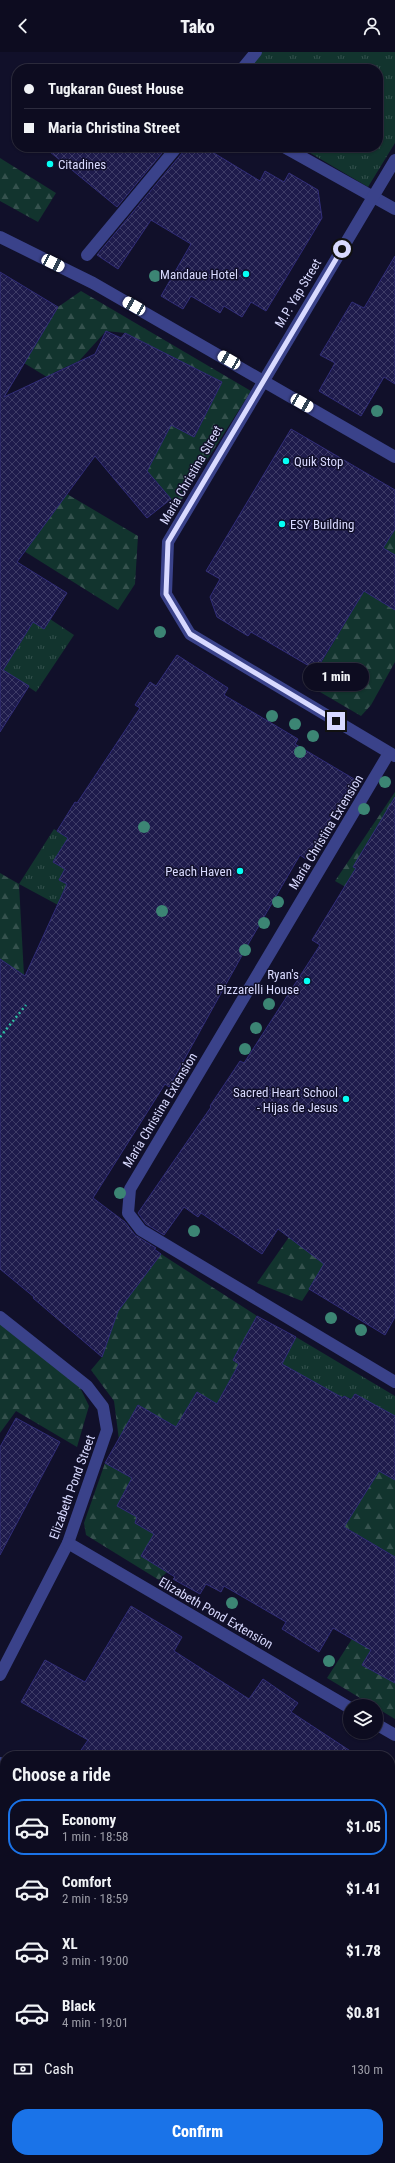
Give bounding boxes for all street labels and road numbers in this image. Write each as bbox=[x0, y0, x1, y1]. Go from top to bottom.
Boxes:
street label: M.P. Yap Street bbox=[272, 256, 324, 330]
street label: Maria Christina Street bbox=[157, 423, 225, 527]
street label: Maria Christina Extension bbox=[286, 772, 366, 892]
street label: Maria Christina Extension bbox=[120, 1050, 200, 1170]
street label: Elizabeth Pond Street bbox=[46, 1433, 98, 1541]
street label: Elizabeth Pond Extension bbox=[156, 1574, 276, 1652]

